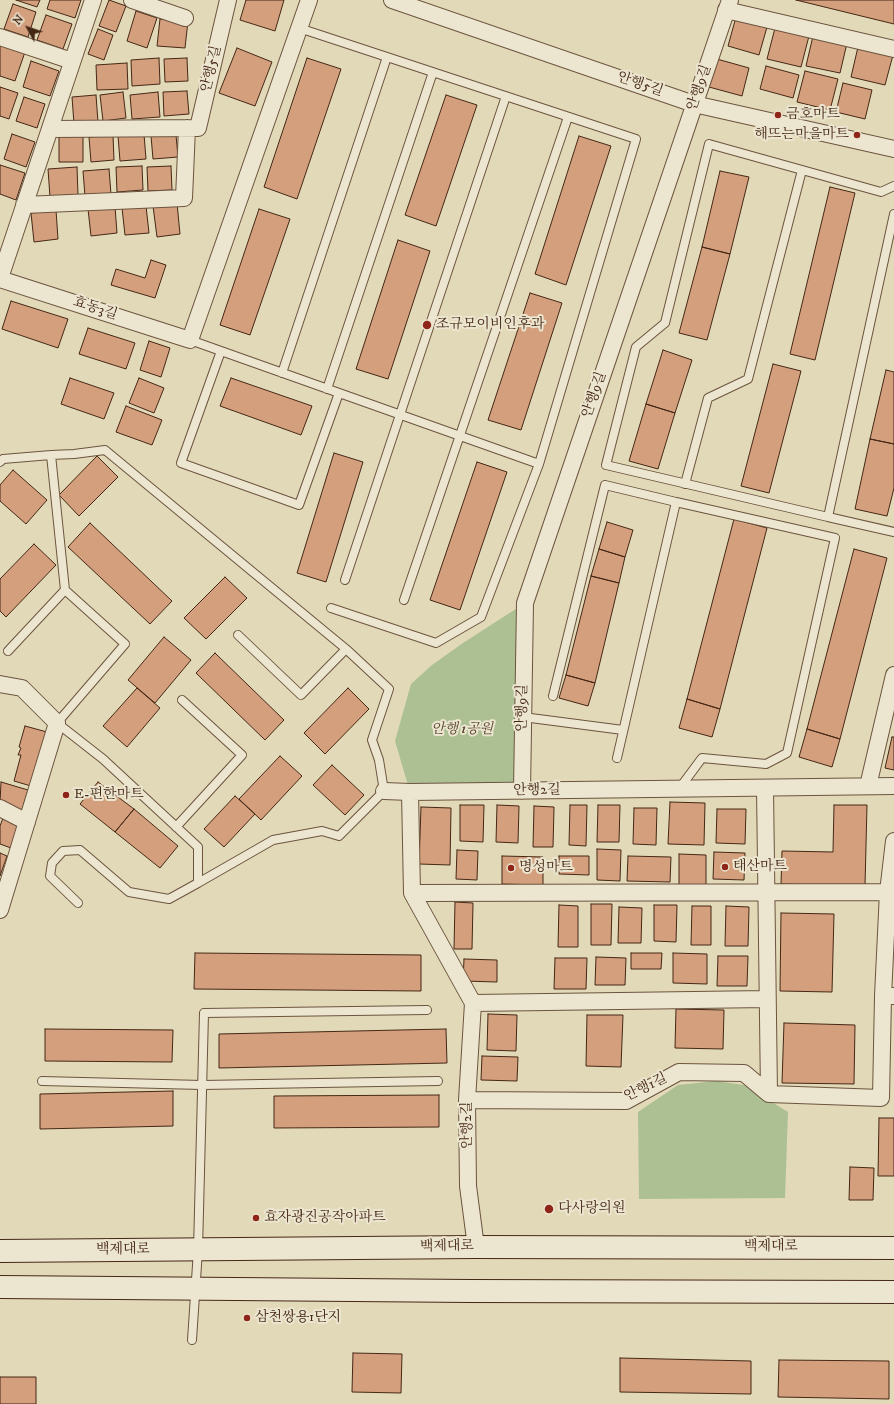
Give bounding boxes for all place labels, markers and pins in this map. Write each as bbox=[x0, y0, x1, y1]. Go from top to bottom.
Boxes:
place label: 금호마트 bbox=[786, 107, 840, 123]
marker: 금호마트 bbox=[773, 110, 783, 120]
place label: 해뜨는마을마트 bbox=[754, 127, 849, 143]
marker: 해뜨는마을마트 bbox=[852, 130, 862, 140]
place label: 조규모이비인후과 bbox=[436, 317, 544, 333]
marker: 조규모이비인후과 bbox=[421, 319, 433, 331]
place label: E-편한마트 bbox=[74, 787, 144, 803]
marker: E-편한마트 bbox=[61, 790, 71, 800]
place label: 태산마트 bbox=[733, 859, 787, 875]
place label: 명성마트 bbox=[519, 860, 573, 876]
marker: 태산마트 bbox=[720, 862, 730, 872]
marker: 명성마트 bbox=[506, 863, 516, 873]
place label: 다사랑의원 bbox=[558, 1201, 626, 1217]
marker: 다사랑의원 bbox=[543, 1203, 555, 1215]
place label: 효자광진공작아파트 bbox=[264, 1210, 386, 1226]
marker: 효자광진공작아파트 bbox=[251, 1213, 261, 1223]
place label: 삼천쌍용1단지 bbox=[255, 1310, 341, 1326]
marker: 삼천쌍용1단지 bbox=[242, 1313, 252, 1323]

